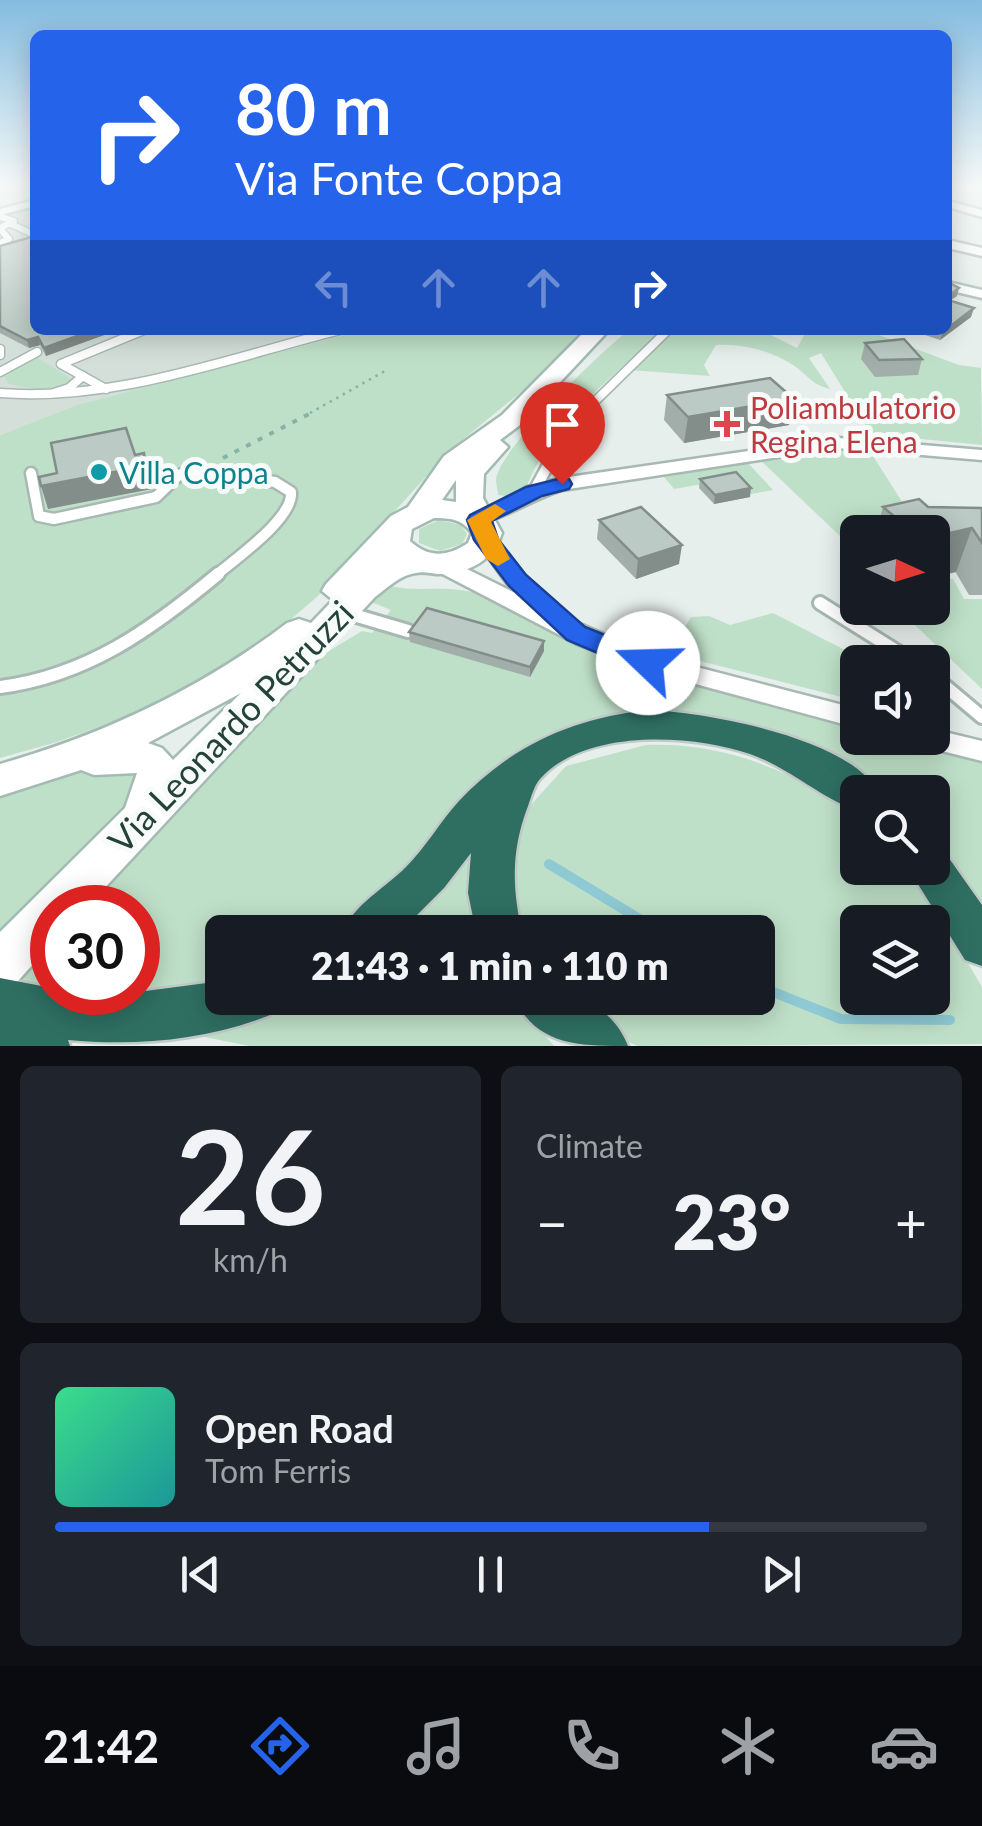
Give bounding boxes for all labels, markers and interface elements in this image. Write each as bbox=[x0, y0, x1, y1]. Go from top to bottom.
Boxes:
text: 80 m bbox=[235, 66, 392, 150]
icon: right bbox=[70, 70, 200, 200]
text: Via Fonte Coppa bbox=[235, 151, 563, 205]
icon: left bbox=[306, 260, 361, 315]
icon: ahead bbox=[411, 260, 466, 315]
icon: ahead bbox=[516, 260, 571, 315]
icon: right bbox=[621, 260, 676, 315]
pin bbox=[520, 382, 605, 485]
place label: Poliambulatorio Regina Elena bbox=[750, 389, 956, 459]
icon: arrive bbox=[535, 397, 590, 452]
marker: Poliambulatorio Regina Elena bbox=[714, 411, 740, 437]
place label: Villa Coppa bbox=[119, 454, 269, 490]
marker: Villa Coppa bbox=[88, 461, 110, 483]
north arrow bbox=[840, 515, 950, 625]
map controls bbox=[840, 515, 950, 1015]
street label: Via Leonardo Petruzzi bbox=[99, 591, 361, 861]
position arrow bbox=[596, 611, 700, 715]
button: sound bbox=[840, 645, 950, 755]
button: search bbox=[840, 775, 950, 885]
speed limit sign: 30 bbox=[30, 885, 160, 1015]
button: layers bbox=[840, 905, 950, 1015]
text: 21:43 · 1 min · 110 m bbox=[311, 942, 669, 988]
text: 26 bbox=[175, 1097, 326, 1253]
text: Climate bbox=[536, 1126, 643, 1165]
text: 23° bbox=[672, 1176, 791, 1266]
text: − bbox=[536, 1189, 568, 1255]
text: + bbox=[895, 1189, 927, 1255]
text: km/h bbox=[213, 1240, 288, 1279]
text: Open Road bbox=[205, 1405, 394, 1451]
text: Tom Ferris bbox=[205, 1451, 351, 1490]
icon: previous bbox=[173, 1547, 228, 1602]
icon: pause bbox=[463, 1547, 518, 1602]
icon: next bbox=[754, 1547, 809, 1602]
icon: directions bbox=[245, 1711, 315, 1781]
icon: music bbox=[401, 1711, 471, 1781]
icon: phone bbox=[557, 1711, 627, 1781]
icon: climate bbox=[713, 1711, 783, 1781]
icon: car bbox=[869, 1711, 939, 1781]
text: 21:42 bbox=[43, 1719, 159, 1773]

